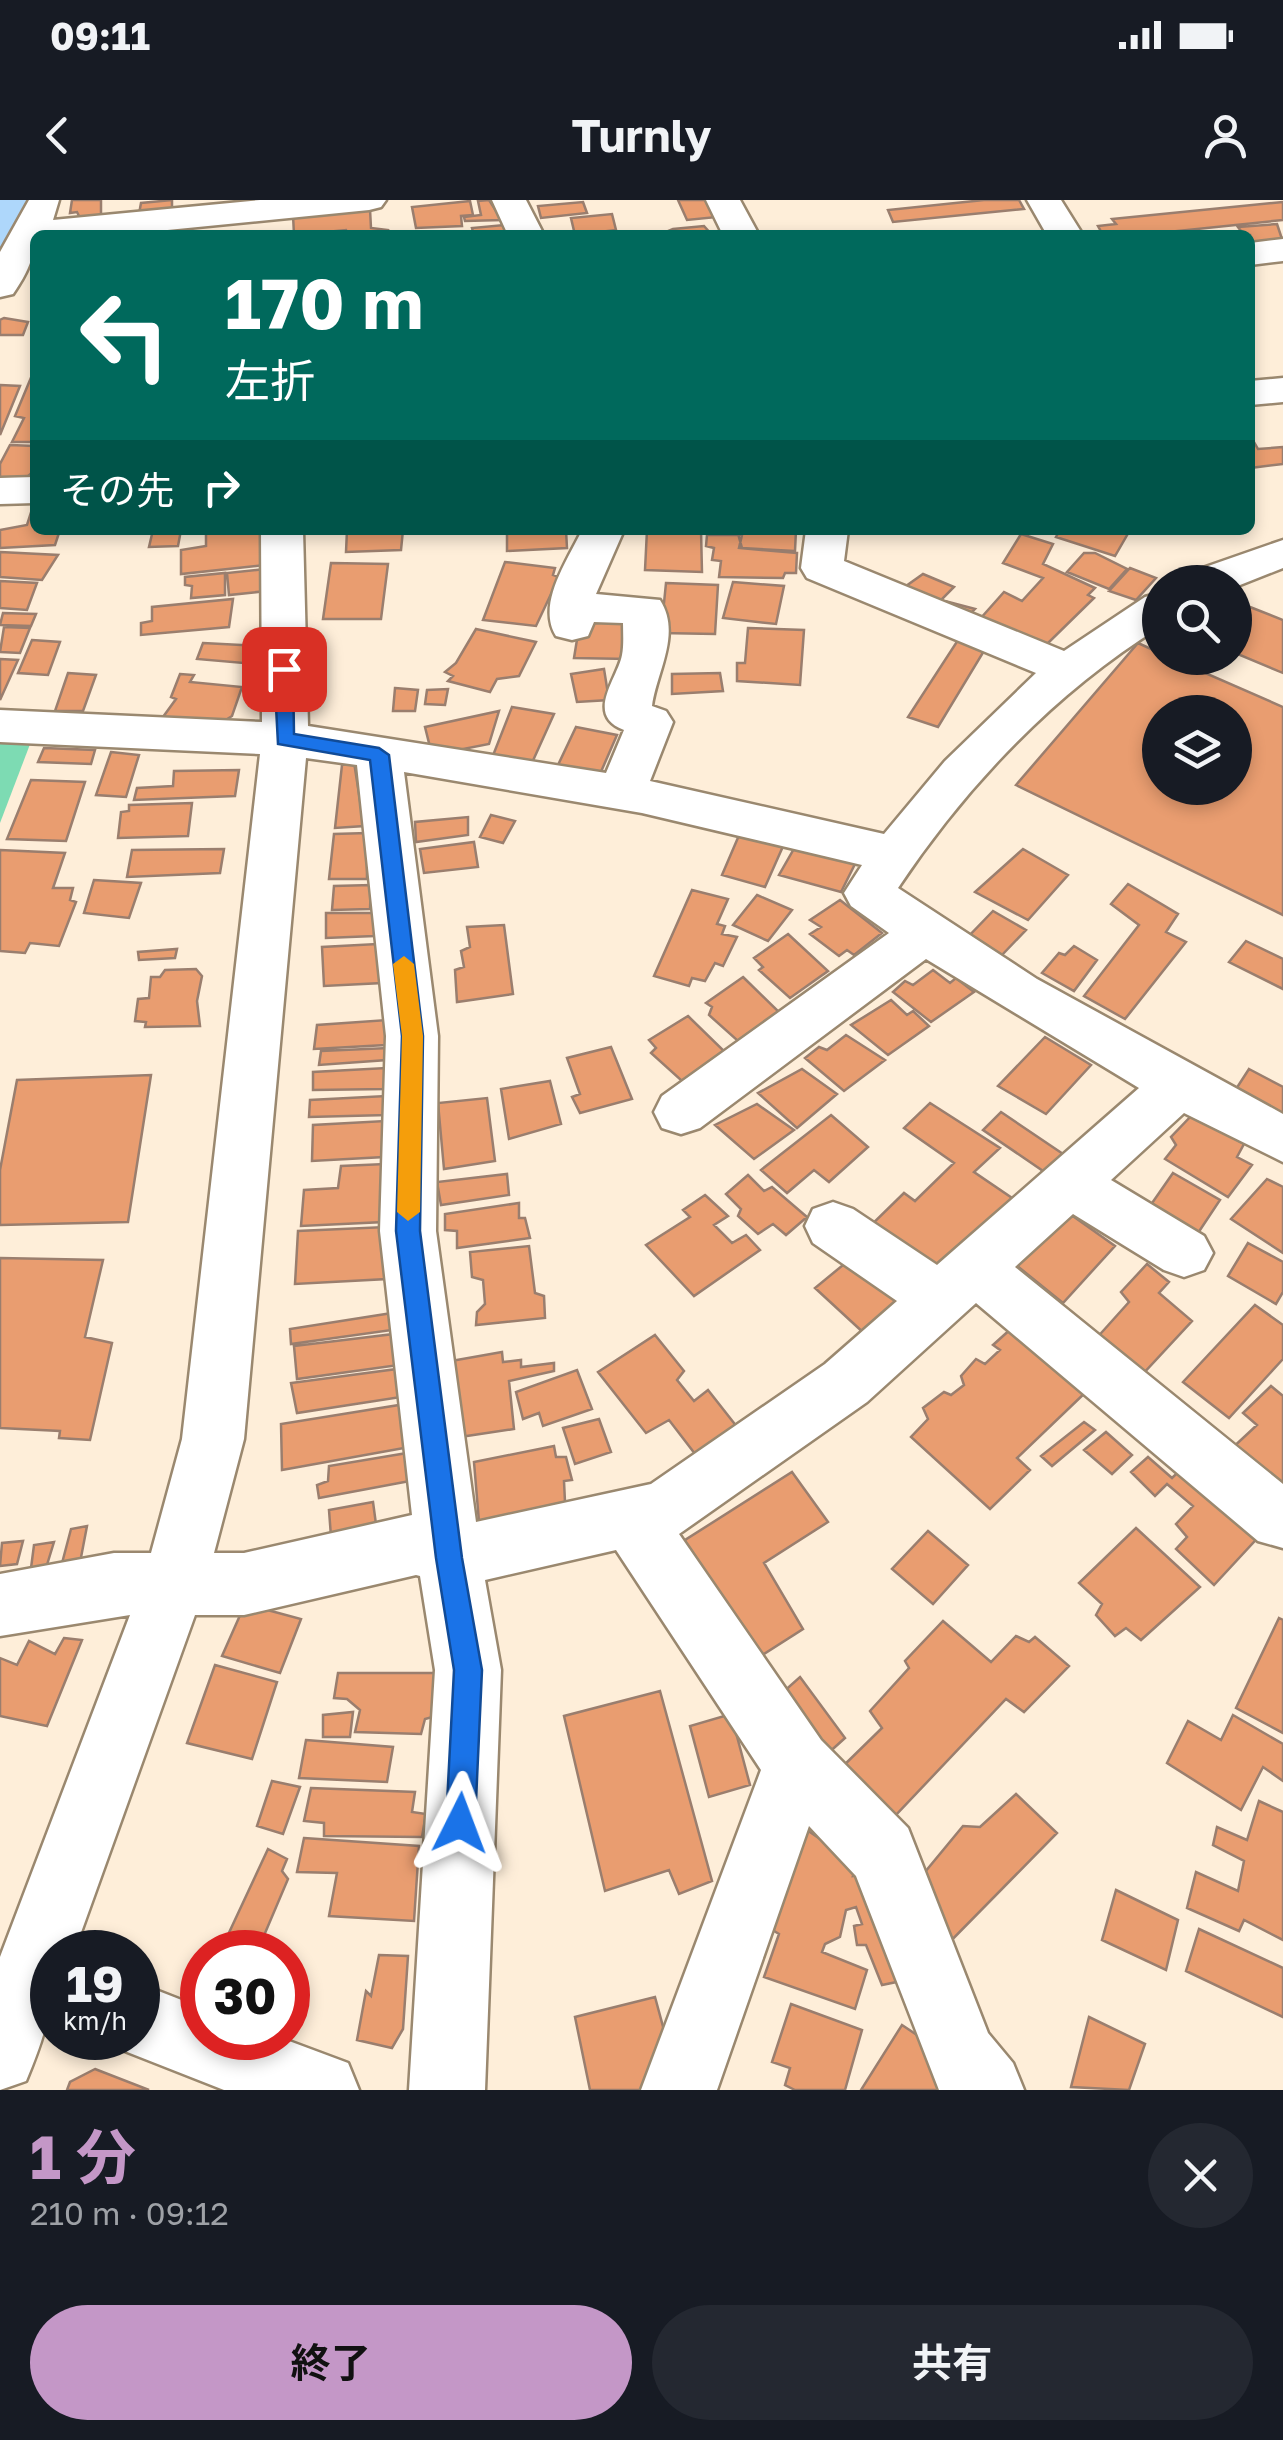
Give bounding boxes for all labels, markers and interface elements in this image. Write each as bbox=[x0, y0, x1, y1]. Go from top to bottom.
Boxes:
text: 09:11 bbox=[50, 13, 150, 58]
icon: back bbox=[30, 108, 85, 163]
text: Turnly bbox=[571, 108, 712, 162]
icon: person bbox=[1198, 108, 1253, 163]
text: 170 m bbox=[225, 260, 423, 344]
icon: left bbox=[60, 270, 190, 400]
text: 左折 bbox=[225, 353, 315, 407]
icon: right bbox=[194, 460, 249, 515]
text: その先 bbox=[60, 467, 174, 512]
map controls bbox=[1142, 565, 1252, 805]
button: search bbox=[1142, 565, 1252, 675]
pin bbox=[242, 627, 327, 712]
icon: arrive bbox=[257, 642, 312, 697]
button: layers bbox=[1142, 695, 1252, 805]
position arrow bbox=[408, 1771, 512, 1875]
speed limit sign: 30 bbox=[180, 1930, 310, 2060]
text: 19 bbox=[66, 1953, 124, 2013]
text: km/h bbox=[63, 2005, 127, 2036]
text: 1 分 bbox=[30, 2120, 136, 2192]
button: close bbox=[1148, 2123, 1253, 2228]
text: 210 m · 09:12 bbox=[30, 2194, 229, 2232]
button: 終了 bbox=[30, 2305, 632, 2420]
button: 共有 bbox=[652, 2305, 1253, 2420]

